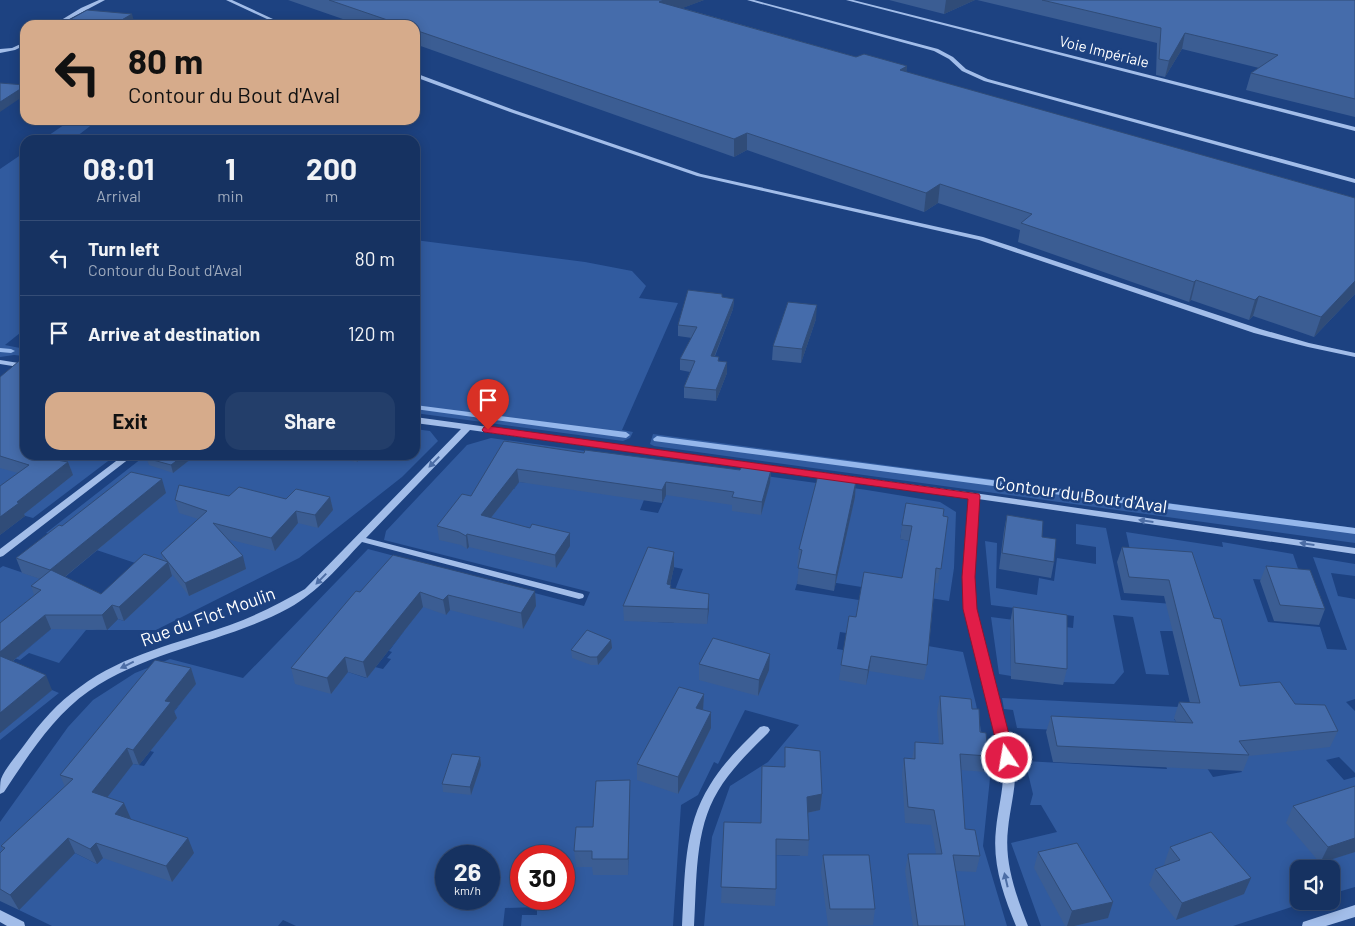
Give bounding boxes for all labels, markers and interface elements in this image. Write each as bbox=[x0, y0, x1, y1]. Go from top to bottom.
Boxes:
street label: Voie Impériale bbox=[1057, 31, 1151, 71]
text: 80 m bbox=[128, 39, 203, 81]
icon: left bbox=[45, 40, 110, 105]
text: Contour du Bout d'Aval bbox=[128, 81, 340, 107]
text: 08:01 bbox=[83, 150, 154, 186]
text: 1 bbox=[225, 150, 236, 186]
text: 200 bbox=[306, 150, 357, 186]
text: Arrival bbox=[96, 186, 141, 205]
text: min bbox=[217, 186, 243, 205]
text: m bbox=[325, 186, 338, 205]
text: Turn left bbox=[88, 237, 159, 260]
icon: left bbox=[45, 244, 73, 272]
text: 80 m bbox=[355, 247, 395, 270]
text: Contour du Bout d'Aval bbox=[88, 260, 242, 279]
icon: arrive bbox=[45, 319, 73, 347]
text: Arrive at destination bbox=[88, 322, 260, 345]
text: 120 m bbox=[348, 322, 395, 345]
pin bbox=[467, 379, 509, 430]
icon: arrive bbox=[474, 386, 502, 414]
button: Exit bbox=[45, 392, 215, 450]
button: Share bbox=[225, 392, 395, 450]
one-way arrow bbox=[428, 456, 440, 468]
street label: Contour du Bout d'Aval bbox=[994, 471, 1169, 517]
one-way arrow bbox=[1138, 517, 1154, 525]
one-way arrow bbox=[1298, 540, 1314, 548]
one-way arrow bbox=[316, 573, 328, 585]
street label: Rue du Flot Moulin bbox=[137, 581, 278, 651]
one-way arrow bbox=[120, 661, 134, 669]
position arrow bbox=[980, 731, 1032, 783]
speed limit sign: 30 bbox=[510, 845, 575, 910]
text: 26 bbox=[454, 856, 481, 886]
map controls bbox=[1290, 860, 1340, 910]
button: sound bbox=[1290, 860, 1340, 910]
one-way arrow bbox=[1002, 872, 1010, 887]
text: km/h bbox=[454, 883, 481, 897]

